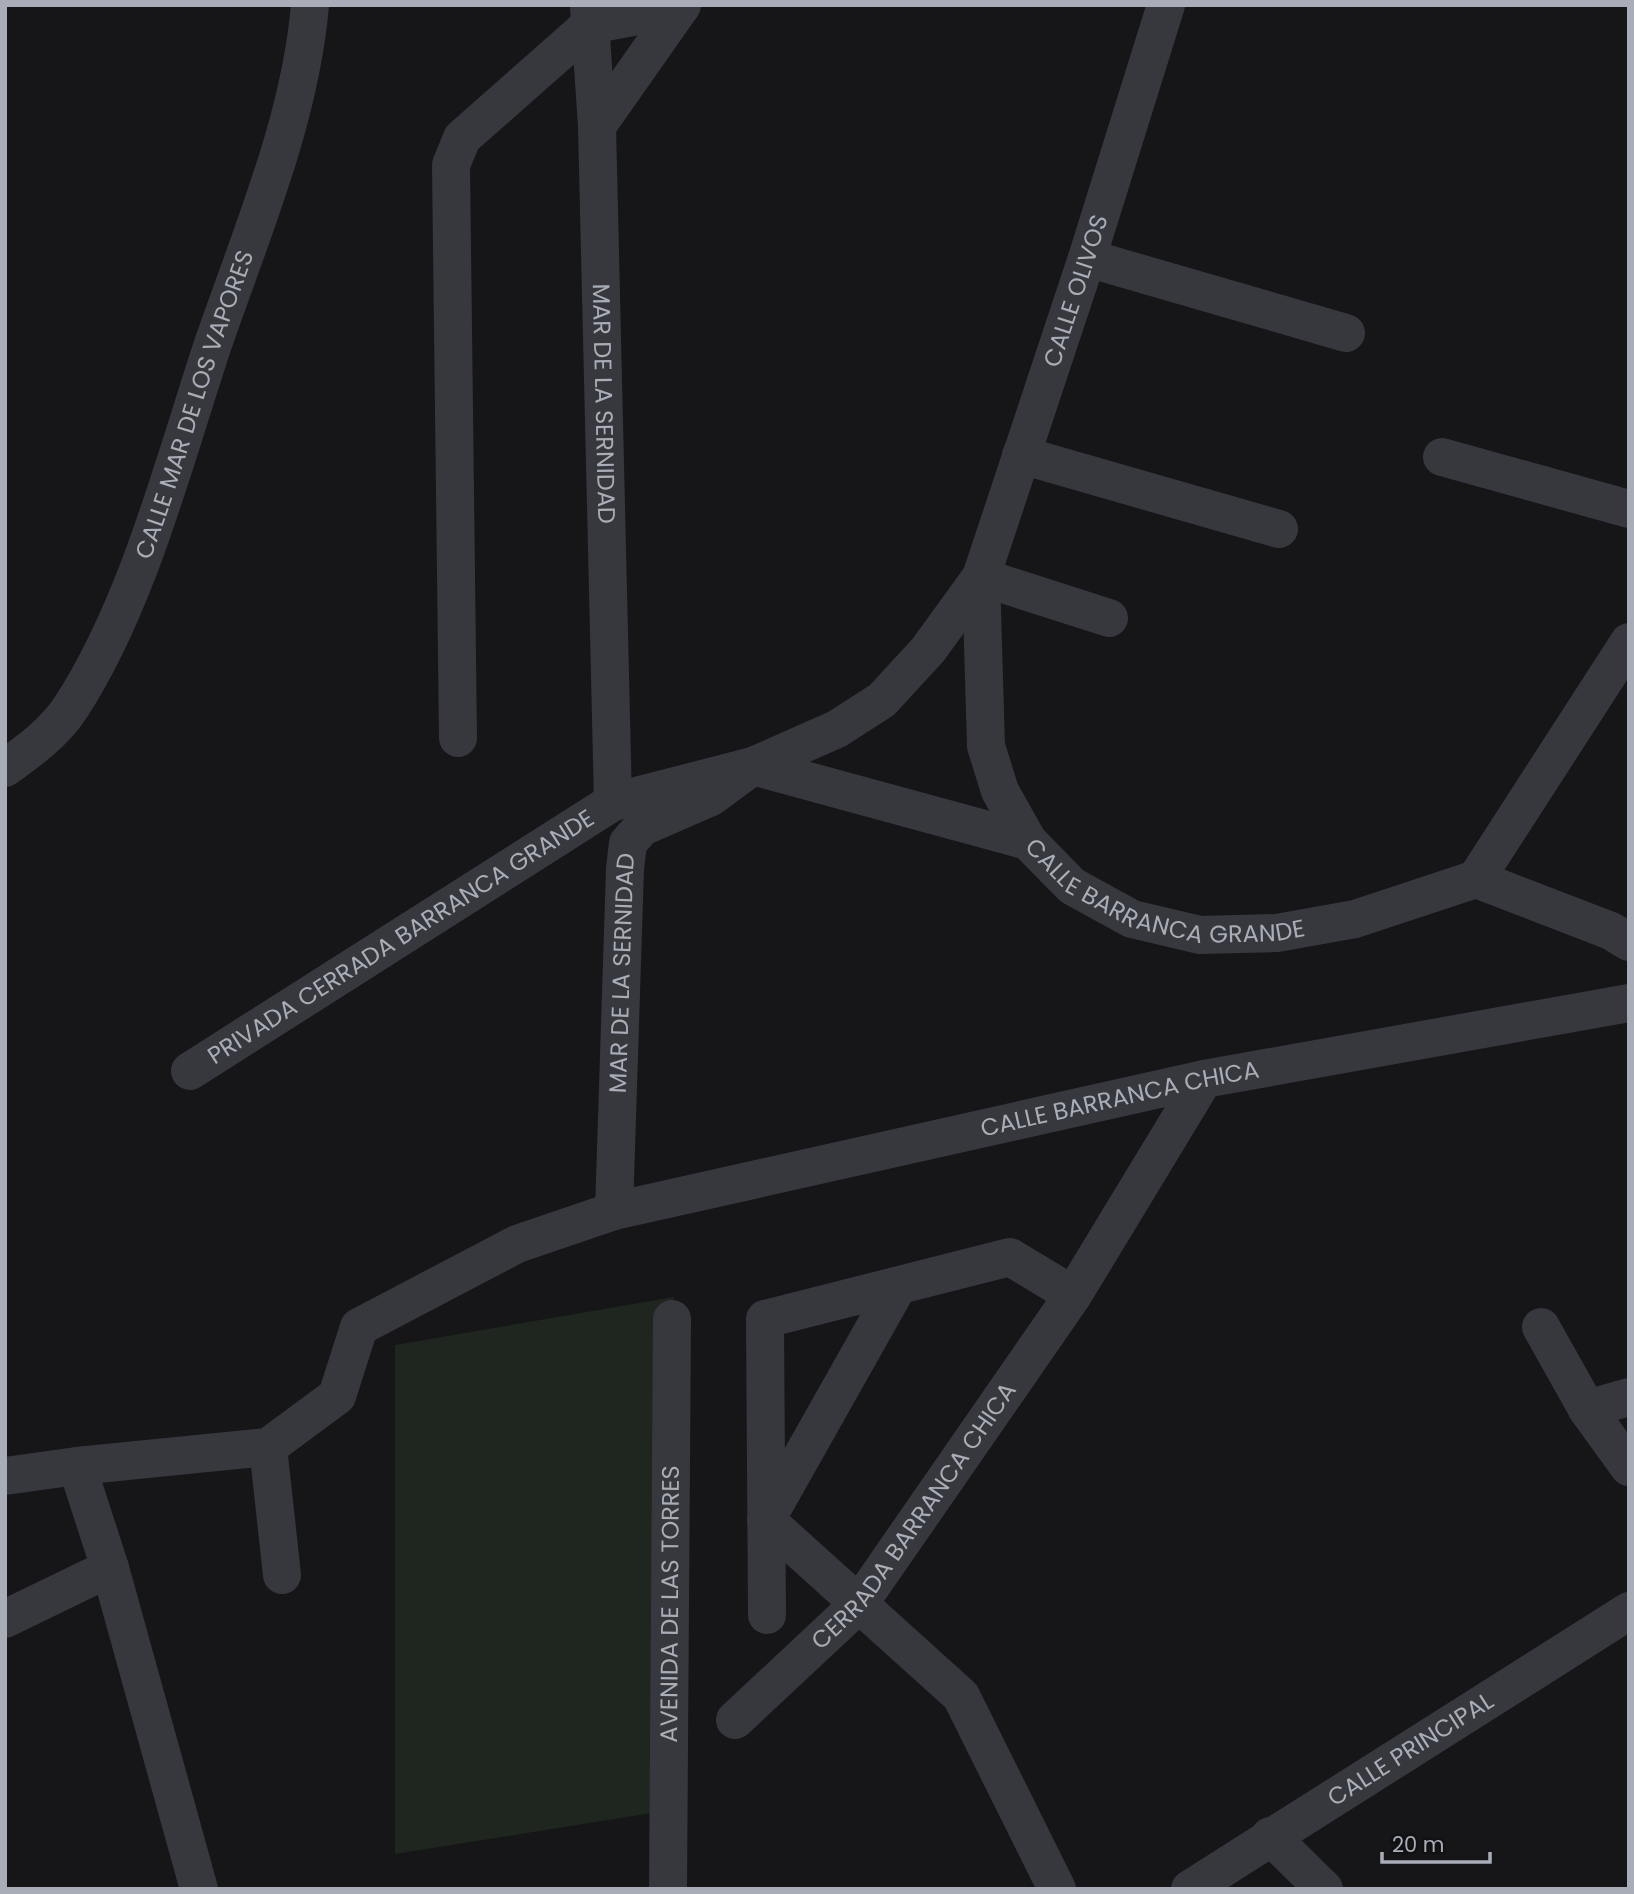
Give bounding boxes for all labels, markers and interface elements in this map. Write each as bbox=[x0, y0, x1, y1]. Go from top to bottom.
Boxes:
street label: CALLE OLIVOS bbox=[1035, 210, 1116, 371]
street label: CALLE MAR DE LOS VAPORES bbox=[127, 245, 261, 564]
street label: MAR DE LA SERNIDAD bbox=[585, 283, 623, 524]
street label: PRIVADA CERRADA BARRANCA GRANDE bbox=[201, 801, 600, 1072]
street label: CALLE BARRANCA GRANDE bbox=[1018, 831, 1307, 951]
street label: MAR DE LA SERNIDAD bbox=[601, 851, 643, 1094]
street label: CALLE BARRANCA CHICA bbox=[977, 1052, 1262, 1145]
street label: CERRADA BARRANCA CHICA bbox=[804, 1376, 1024, 1656]
street label: AVENIDA DE LAS TORRES bbox=[652, 1465, 687, 1743]
street label: CALLE PRINCIPAL bbox=[1321, 1684, 1499, 1814]
scale bar bbox=[1382, 1820, 1490, 1864]
text: 20 m bbox=[1392, 1830, 1445, 1859]

